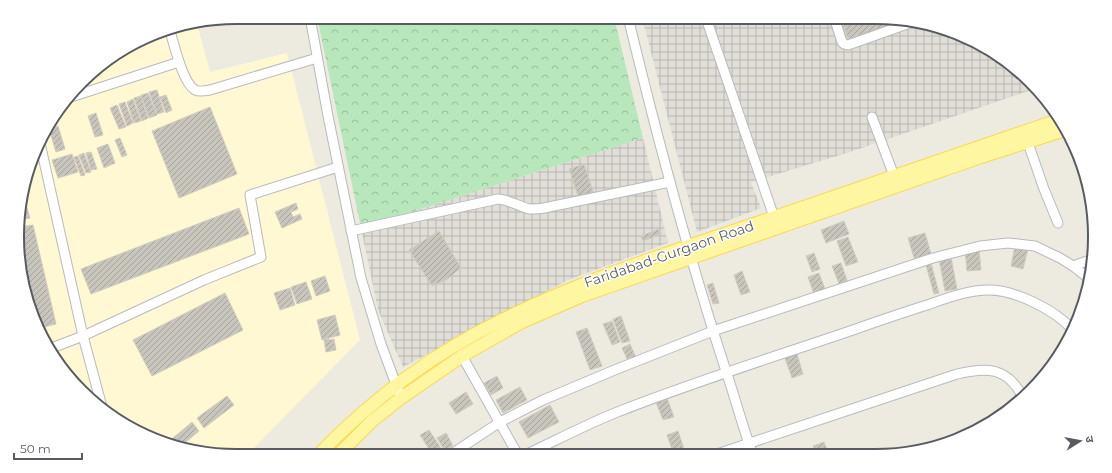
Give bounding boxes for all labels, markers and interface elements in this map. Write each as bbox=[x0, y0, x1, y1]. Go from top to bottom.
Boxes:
street label: Faridabad-Gurgaon Road bbox=[582, 216, 756, 292]
north arrow bbox=[1060, 421, 1100, 461]
scale bar bbox=[14, 435, 82, 461]
text: उ bbox=[1082, 435, 1097, 444]
text: 50 m bbox=[20, 441, 51, 456]

